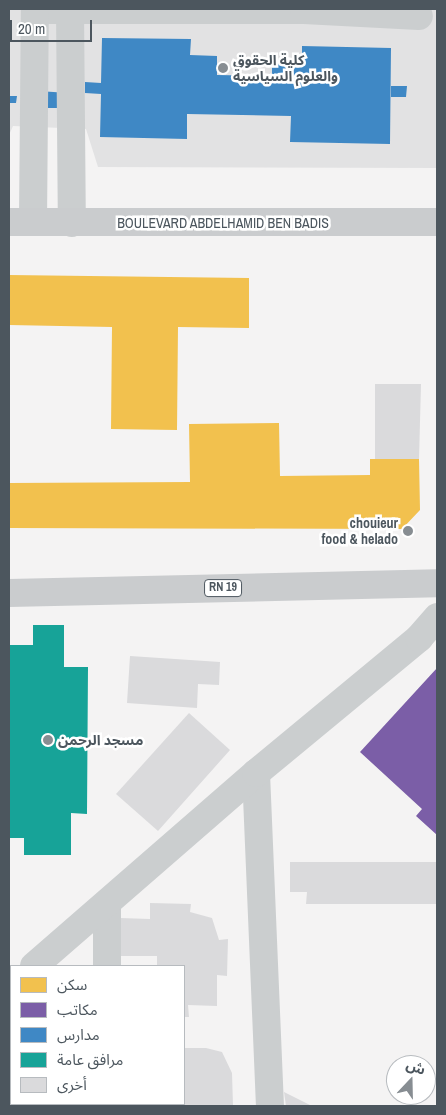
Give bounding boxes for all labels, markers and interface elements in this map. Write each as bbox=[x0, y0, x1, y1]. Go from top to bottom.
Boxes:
scale bar bbox=[12, 10, 95, 42]
text: 20 m bbox=[18, 18, 45, 39]
place label: كلية الحقوق والعلوم السياسية bbox=[233, 52, 338, 84]
marker: كلية الحقوق والعلوم السياسية bbox=[217, 62, 229, 74]
street label: BOULEVARD ABDELHAMID BEN BADIS bbox=[117, 215, 329, 231]
place label: chouieur food & helado bbox=[321, 515, 398, 548]
marker: chouieur food & helado bbox=[402, 525, 414, 537]
road number: RN 19 bbox=[203, 578, 243, 598]
place label: مسجد الرحمن bbox=[58, 732, 143, 748]
marker: مسجد الرحمن bbox=[42, 734, 54, 746]
legend bbox=[10, 965, 185, 1105]
text: سكن bbox=[57, 974, 87, 995]
text: مكاتب bbox=[57, 999, 98, 1020]
text: مدارس bbox=[57, 1024, 100, 1045]
text: مرافق عامة bbox=[57, 1049, 123, 1070]
north arrow bbox=[386, 1055, 436, 1105]
text: ش bbox=[404, 1055, 428, 1079]
text: أخرى bbox=[57, 1074, 87, 1095]

